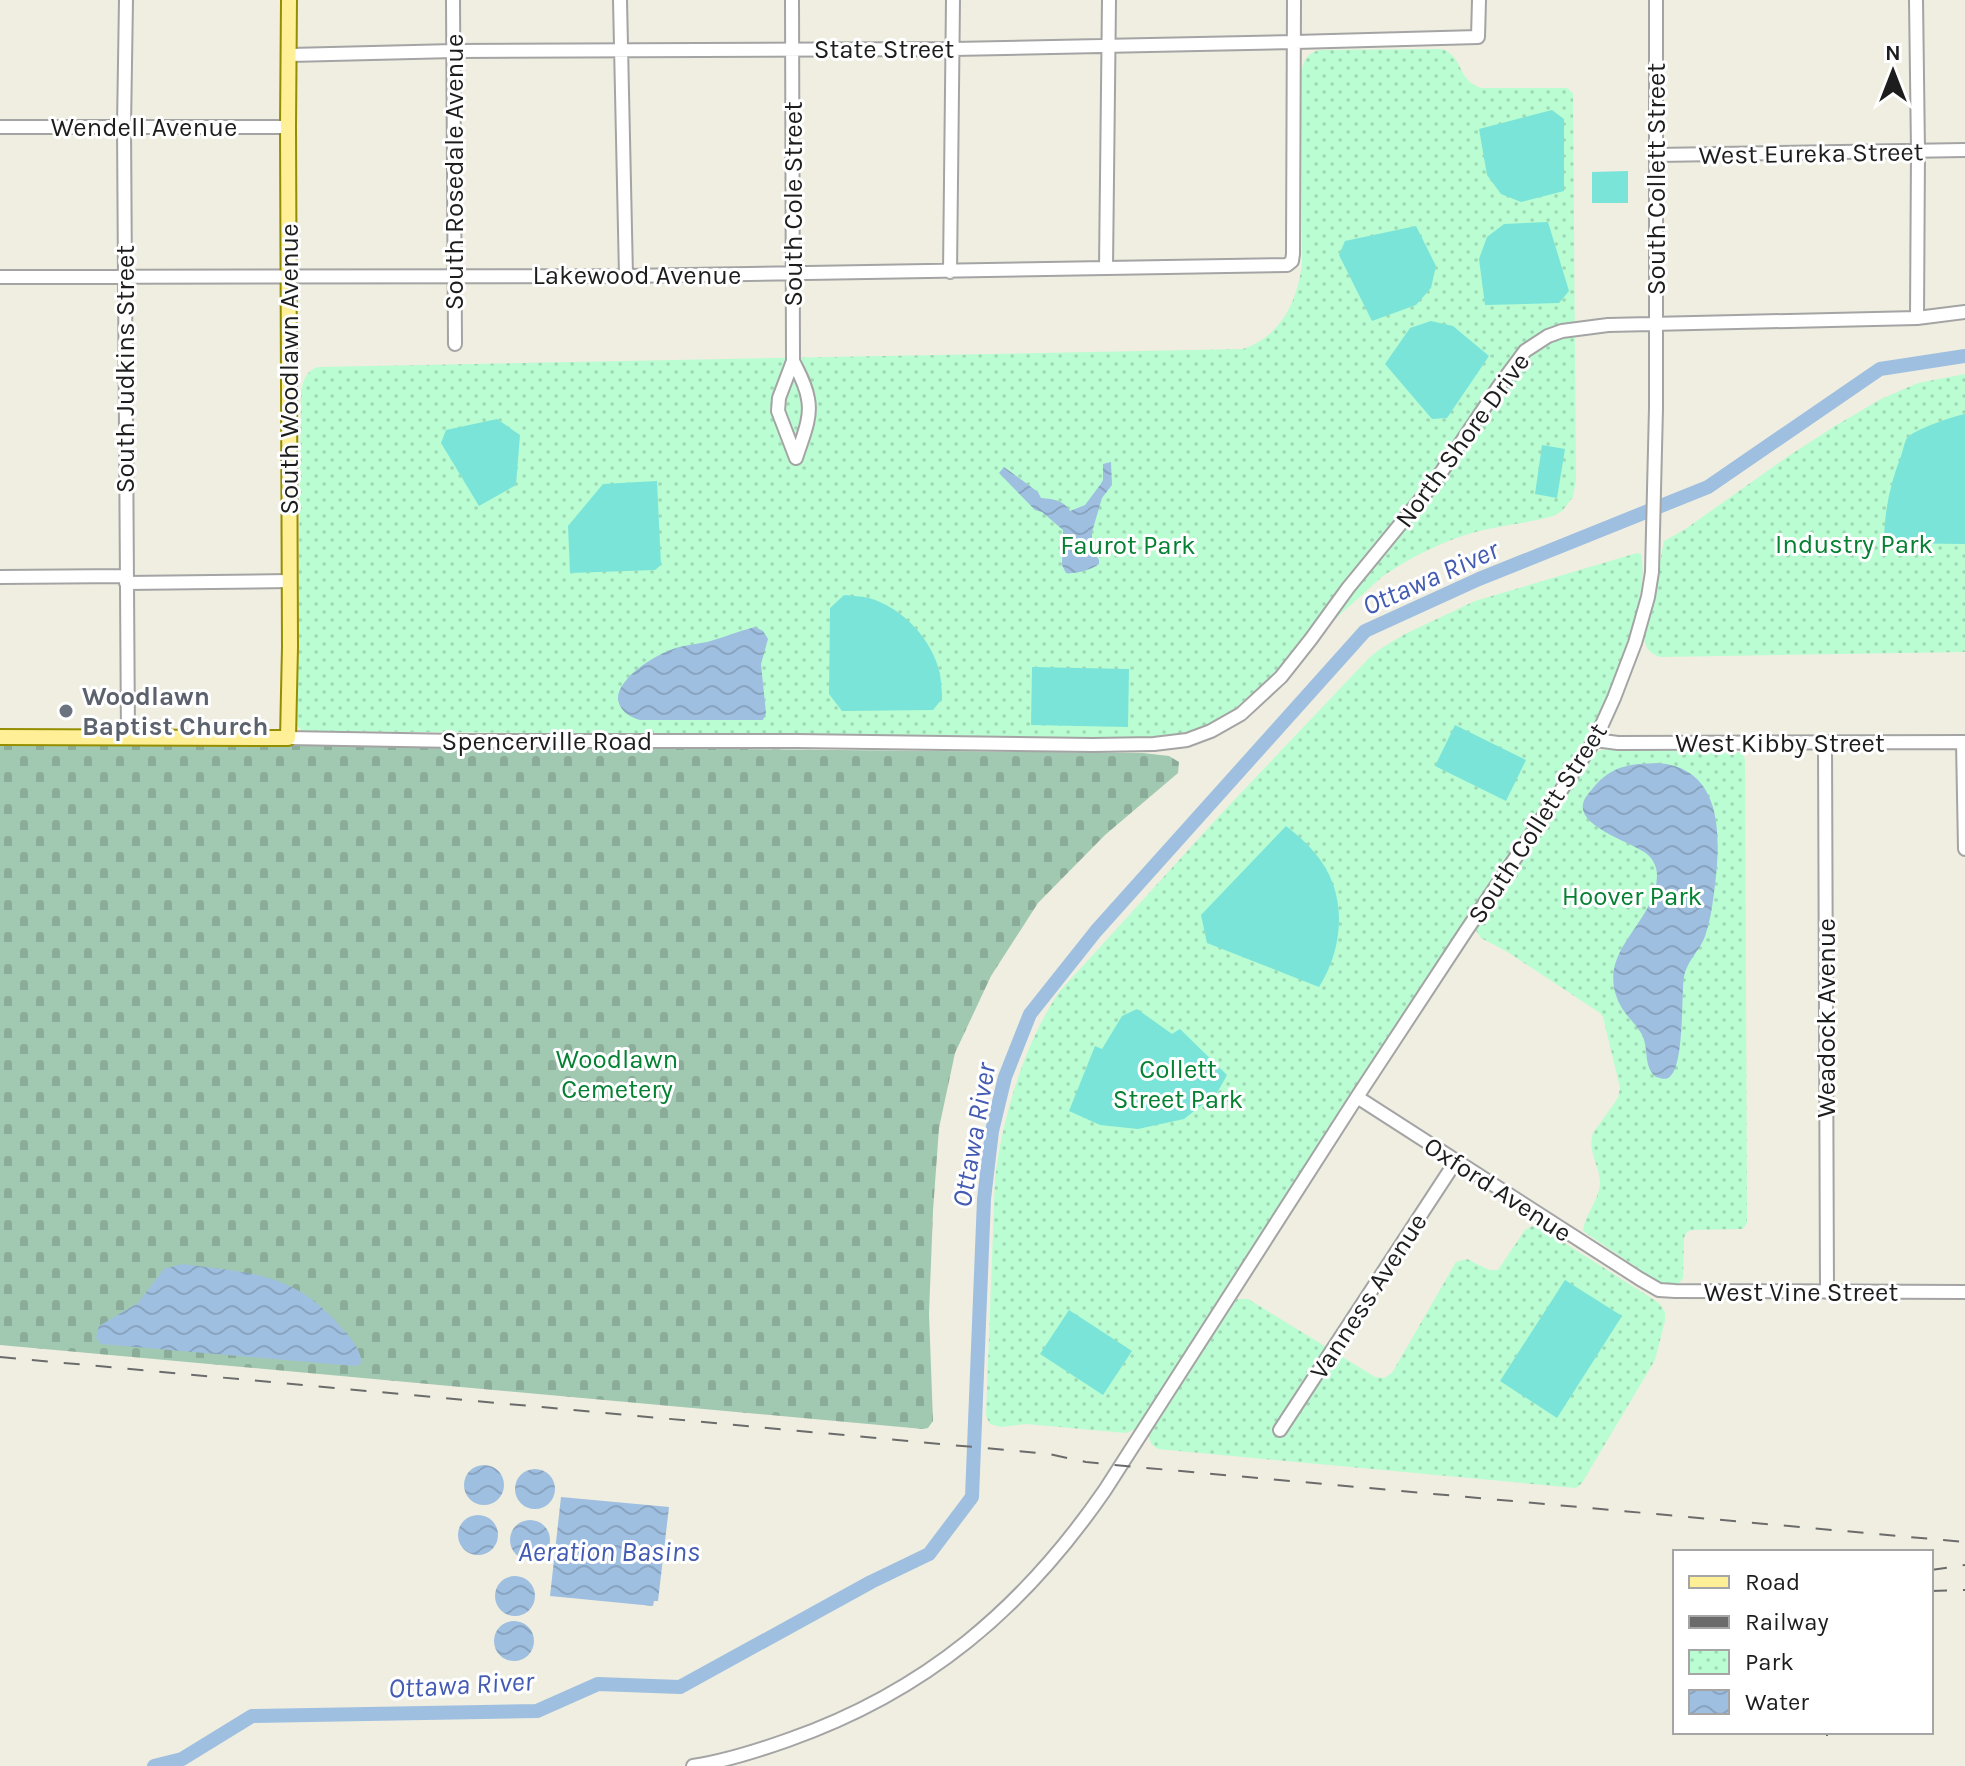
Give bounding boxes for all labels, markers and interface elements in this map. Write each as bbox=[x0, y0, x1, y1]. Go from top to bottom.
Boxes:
north arrow bbox=[1853, 32, 1933, 112]
street label: South Rosedale Avenue bbox=[439, 34, 470, 310]
street label: State Street bbox=[814, 34, 954, 65]
text: N bbox=[1885, 40, 1901, 66]
street label: South Collett Street bbox=[1641, 63, 1672, 295]
street label: South Cole Street bbox=[778, 101, 809, 307]
street label: Wendell Avenue bbox=[51, 112, 237, 143]
street label: West Eureka Street bbox=[1698, 136, 1924, 171]
street label: South Woodlawn Avenue bbox=[274, 223, 305, 515]
street label: South Judkins Street bbox=[110, 245, 141, 493]
street label: Lakewood Avenue bbox=[533, 260, 741, 291]
street label: North Shore Drive bbox=[1389, 347, 1536, 534]
park label: Industry Park bbox=[1775, 529, 1933, 560]
park label: Faurot Park bbox=[1060, 530, 1196, 561]
water label: Ottawa River bbox=[1357, 532, 1505, 622]
place label: Woodlawn Baptist Church bbox=[82, 681, 268, 742]
marker: Woodlawn Baptist Church bbox=[57, 702, 75, 720]
street label: South Collett Street bbox=[1461, 717, 1614, 929]
street label: Spencerville Road bbox=[442, 726, 652, 757]
street label: West Kibby Street bbox=[1675, 728, 1885, 759]
park label: Hoover Park bbox=[1562, 881, 1702, 912]
street label: Weadock Avenue bbox=[1811, 918, 1842, 1118]
park label: Woodlawn Cemetery bbox=[556, 1044, 678, 1105]
park label: Collett Street Park bbox=[1113, 1054, 1243, 1115]
water label: Ottawa River bbox=[945, 1059, 1003, 1210]
street label: Oxford Avenue bbox=[1418, 1130, 1577, 1249]
street label: Vanness Avenue bbox=[1303, 1207, 1434, 1385]
street label: West Vine Street bbox=[1704, 1277, 1898, 1308]
water label: Aeration Basins bbox=[518, 1535, 700, 1568]
legend bbox=[1673, 1550, 1933, 1734]
text: Road bbox=[1745, 1568, 1800, 1596]
text: Railway bbox=[1745, 1608, 1829, 1636]
text: Park bbox=[1745, 1648, 1794, 1676]
water label: Ottawa River bbox=[387, 1664, 536, 1705]
text: Water bbox=[1745, 1688, 1809, 1716]

